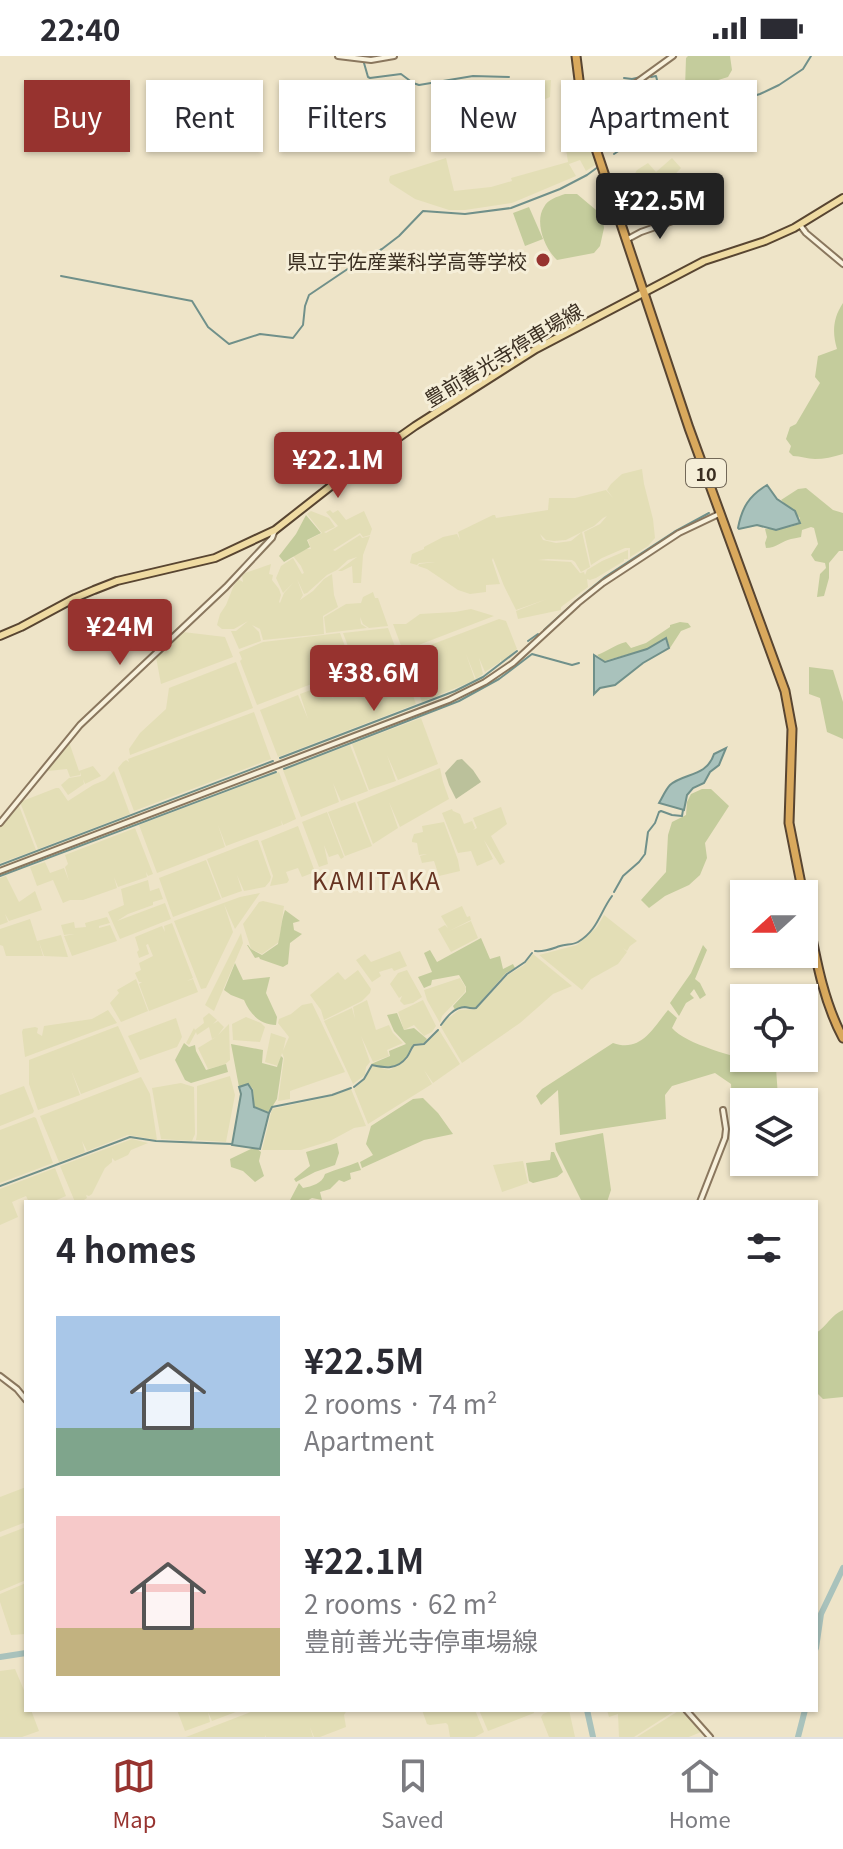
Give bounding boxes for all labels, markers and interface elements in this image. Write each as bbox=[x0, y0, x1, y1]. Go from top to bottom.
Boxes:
text: 22:40 bbox=[40, 6, 121, 50]
chip: Buy bbox=[24, 80, 130, 152]
chip: Rent bbox=[146, 80, 263, 152]
chip: Filters bbox=[279, 80, 415, 152]
chip: New bbox=[431, 80, 545, 152]
chip: Apartment bbox=[561, 80, 757, 152]
pin: ¥22.5M bbox=[595, 173, 725, 241]
text: ¥22.5M bbox=[614, 180, 706, 217]
place label: 県立宇佐産業科学高等学校 bbox=[287, 246, 527, 275]
marker: 県立宇佐産業科学高等学校 bbox=[534, 251, 552, 269]
street label: 豊前善光寺停車場線 bbox=[418, 295, 588, 413]
pin: ¥22.1M bbox=[273, 432, 403, 500]
text: ¥22.1M bbox=[292, 439, 384, 476]
road number: 10 bbox=[686, 459, 726, 487]
pin: ¥24M bbox=[73, 599, 167, 667]
text: ¥24M bbox=[86, 606, 154, 643]
pin: ¥38.6M bbox=[309, 645, 439, 713]
text: ¥38.6M bbox=[328, 652, 420, 689]
district label: KAMITAKA bbox=[312, 862, 442, 897]
north arrow bbox=[730, 880, 818, 968]
map controls bbox=[730, 880, 818, 1176]
button: locate bbox=[730, 984, 818, 1072]
button: layers bbox=[730, 1088, 818, 1176]
text: 4 homes bbox=[56, 1224, 196, 1273]
icon: filters bbox=[742, 1226, 786, 1270]
text: ¥22.5M bbox=[304, 1335, 424, 1384]
icon: home bbox=[120, 1348, 216, 1444]
text: 2 rooms · 74 m² bbox=[304, 1384, 497, 1421]
text: Apartment bbox=[304, 1421, 434, 1458]
text: ¥22.1M bbox=[304, 1535, 424, 1584]
icon: home bbox=[120, 1548, 216, 1644]
text: 2 rooms · 62 m² bbox=[304, 1584, 497, 1621]
text: 豊前善光寺停車場線 bbox=[304, 1621, 538, 1658]
tab: Map bbox=[112, 1754, 156, 1834]
tab: Saved bbox=[381, 1754, 444, 1834]
tab: Home bbox=[669, 1754, 731, 1834]

